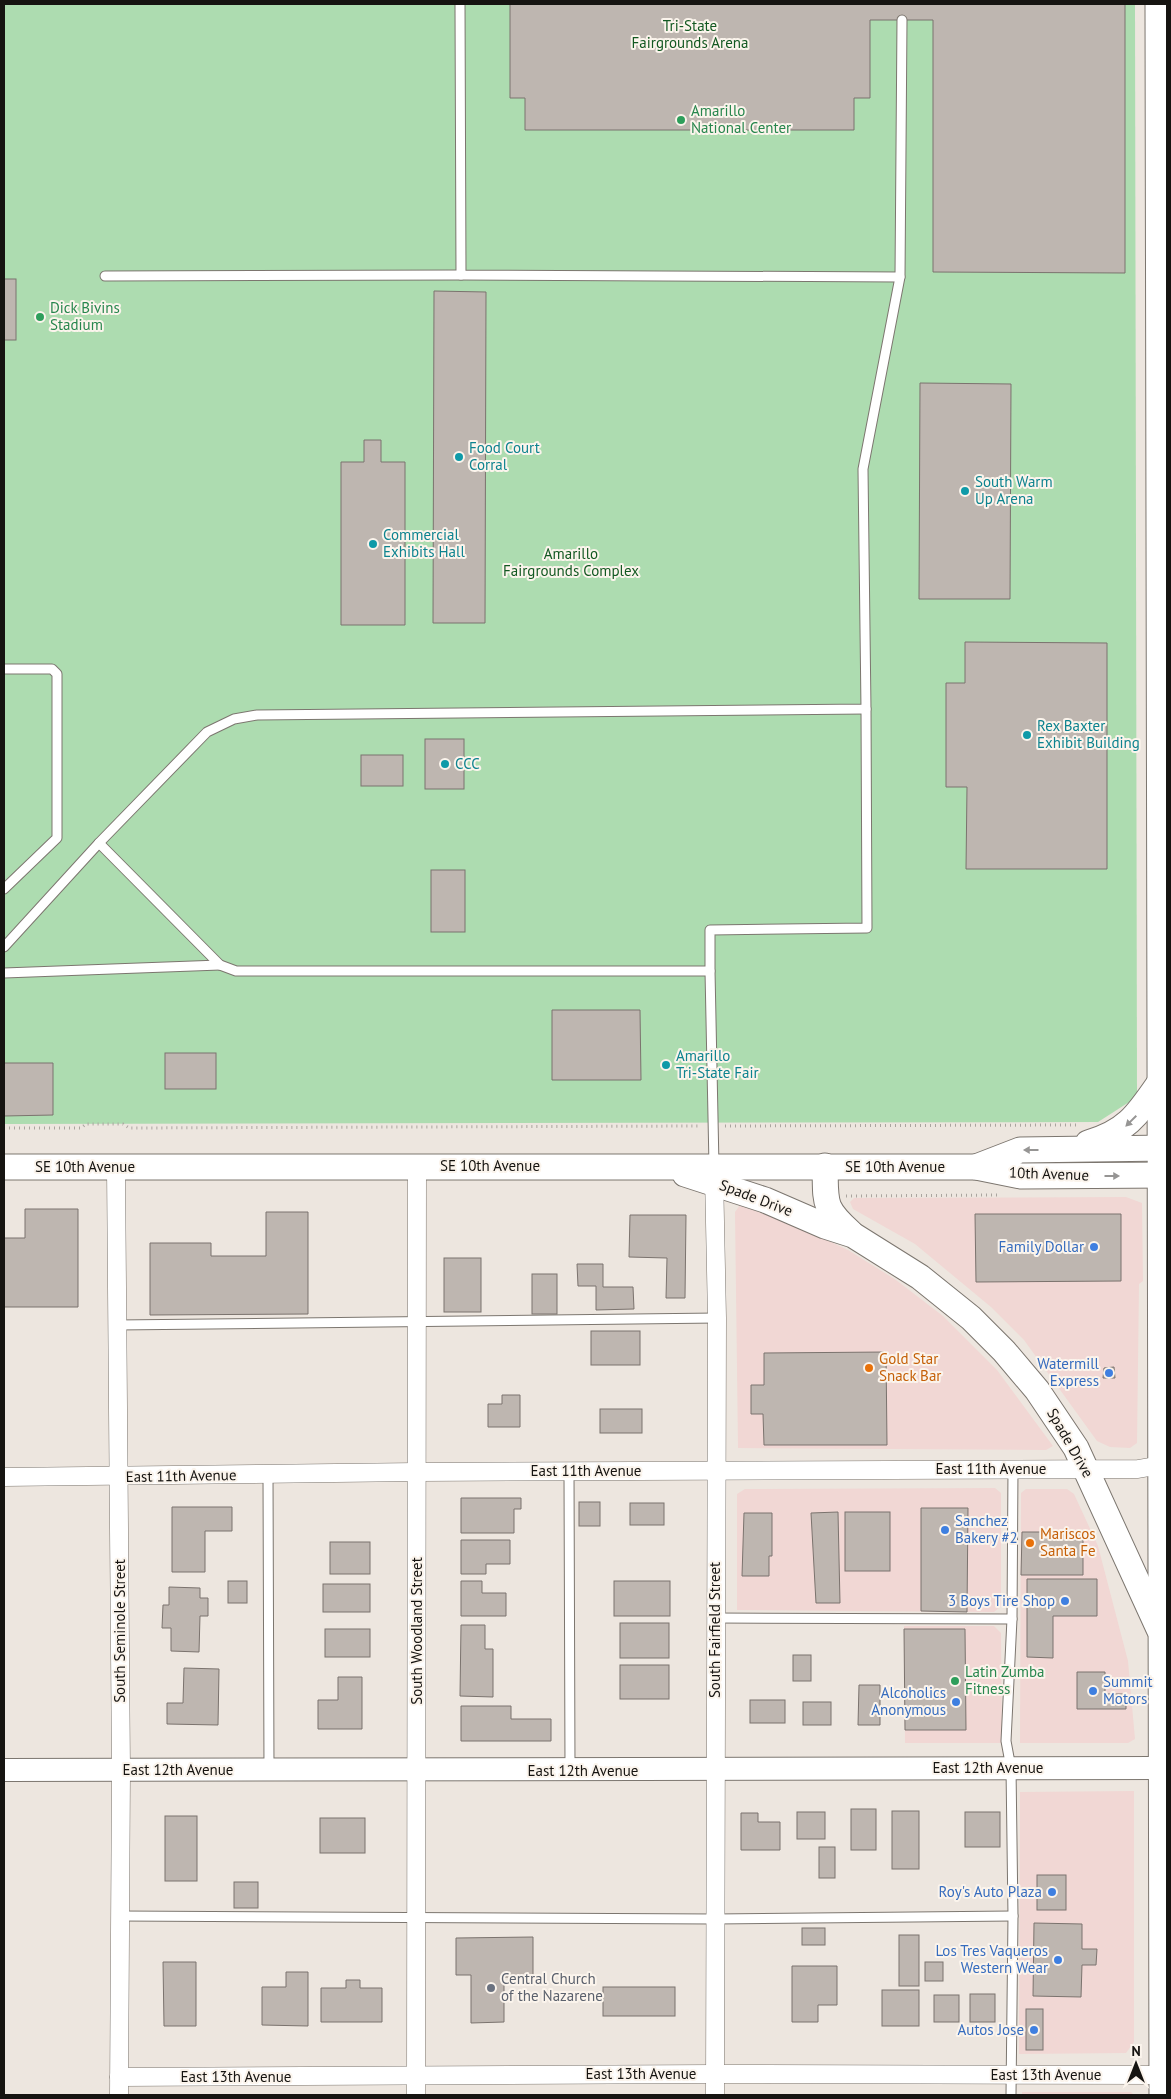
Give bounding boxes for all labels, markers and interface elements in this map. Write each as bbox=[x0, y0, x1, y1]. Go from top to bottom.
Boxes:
park label: Tri-State Fairgrounds Arena bbox=[632, 16, 748, 52]
place label: Amarillo National Center bbox=[691, 101, 791, 137]
marker: Amarillo National Center bbox=[675, 114, 687, 126]
place label: Dick Bivins Stadium bbox=[50, 298, 120, 334]
marker: Dick Bivins Stadium bbox=[34, 311, 46, 323]
place label: Food Court Corral bbox=[469, 438, 540, 474]
marker: Food Court Corral bbox=[453, 451, 465, 463]
place label: South Warm Up Arena bbox=[975, 472, 1053, 508]
marker: South Warm Up Arena bbox=[959, 485, 971, 497]
place label: Commercial Exhibits Hall bbox=[383, 525, 465, 561]
marker: Commercial Exhibits Hall bbox=[367, 538, 379, 550]
park label: Amarillo Fairgrounds Complex bbox=[503, 544, 639, 580]
place label: Rex Baxter Exhibit Building bbox=[1037, 716, 1140, 752]
marker: Rex Baxter Exhibit Building bbox=[1021, 729, 1033, 741]
place label: CCC bbox=[455, 754, 480, 773]
marker: CCC bbox=[439, 758, 451, 770]
place label: Amarillo Tri-State Fair bbox=[676, 1046, 759, 1082]
marker: Amarillo Tri-State Fair bbox=[660, 1059, 672, 1071]
one-way arrow bbox=[1125, 1115, 1137, 1127]
one-way arrow bbox=[1023, 1146, 1039, 1154]
street label: SE 10th Avenue bbox=[440, 1156, 540, 1175]
street label: SE 10th Avenue bbox=[35, 1157, 135, 1176]
street label: SE 10th Avenue bbox=[845, 1157, 945, 1176]
street label: 10th Avenue bbox=[1009, 1163, 1089, 1184]
one-way arrow bbox=[1104, 1171, 1120, 1179]
street label: Spade Drive bbox=[717, 1175, 795, 1220]
place label: Family Dollar bbox=[999, 1237, 1084, 1256]
marker: Family Dollar bbox=[1088, 1241, 1100, 1253]
place label: Gold Star Snack Bar bbox=[879, 1349, 941, 1385]
place label: Watermill Express bbox=[1037, 1354, 1100, 1390]
marker: Gold Star Snack Bar bbox=[863, 1362, 875, 1374]
marker: Watermill Express bbox=[1103, 1367, 1115, 1379]
street label: Spade Drive bbox=[1043, 1405, 1098, 1481]
street label: East 11th Avenue bbox=[936, 1459, 1046, 1478]
street label: East 11th Avenue bbox=[531, 1461, 641, 1480]
street label: East 11th Avenue bbox=[125, 1465, 237, 1486]
place label: Sanchez Bakery #2 bbox=[955, 1511, 1018, 1547]
marker: Sanchez Bakery #2 bbox=[939, 1524, 951, 1536]
place label: Mariscos Santa Fe bbox=[1040, 1524, 1096, 1560]
marker: Mariscos Santa Fe bbox=[1024, 1537, 1036, 1549]
street label: South Woodland Street bbox=[407, 1557, 426, 1705]
street label: South Seminole Street bbox=[110, 1559, 129, 1703]
street label: South Fairfield Street bbox=[705, 1562, 724, 1698]
place label: 3 Boys Tire Shop bbox=[948, 1591, 1055, 1610]
marker: 3 Boys Tire Shop bbox=[1059, 1595, 1071, 1607]
place label: Latin Zumba Fitness bbox=[965, 1662, 1045, 1698]
place label: Summit Motors bbox=[1103, 1672, 1153, 1708]
marker: Latin Zumba Fitness bbox=[949, 1675, 961, 1687]
place label: Alcoholics Anonymous bbox=[871, 1683, 946, 1719]
marker: Summit Motors bbox=[1087, 1685, 1099, 1697]
marker: Alcoholics Anonymous bbox=[950, 1696, 962, 1708]
street label: East 12th Avenue bbox=[933, 1758, 1043, 1777]
street label: East 12th Avenue bbox=[123, 1760, 233, 1779]
street label: East 12th Avenue bbox=[528, 1761, 638, 1780]
place label: Roy's Auto Plaza bbox=[939, 1882, 1042, 1901]
marker: Roy's Auto Plaza bbox=[1046, 1886, 1058, 1898]
place label: Los Tres Vaqueros Western Wear bbox=[935, 1941, 1048, 1977]
marker: Los Tres Vaqueros Western Wear bbox=[1052, 1954, 1064, 1966]
place label: Central Church of the Nazarene bbox=[501, 1969, 603, 2005]
marker: Central Church of the Nazarene bbox=[485, 1982, 497, 1994]
place label: Autos Jose bbox=[958, 2020, 1024, 2039]
marker: Autos Jose bbox=[1028, 2024, 1040, 2036]
north arrow bbox=[1111, 2039, 1161, 2089]
text: N bbox=[1131, 2042, 1141, 2060]
street label: East 13th Avenue bbox=[586, 2064, 696, 2083]
street label: East 13th Avenue bbox=[991, 2065, 1101, 2084]
street label: East 13th Avenue bbox=[181, 2067, 291, 2086]

